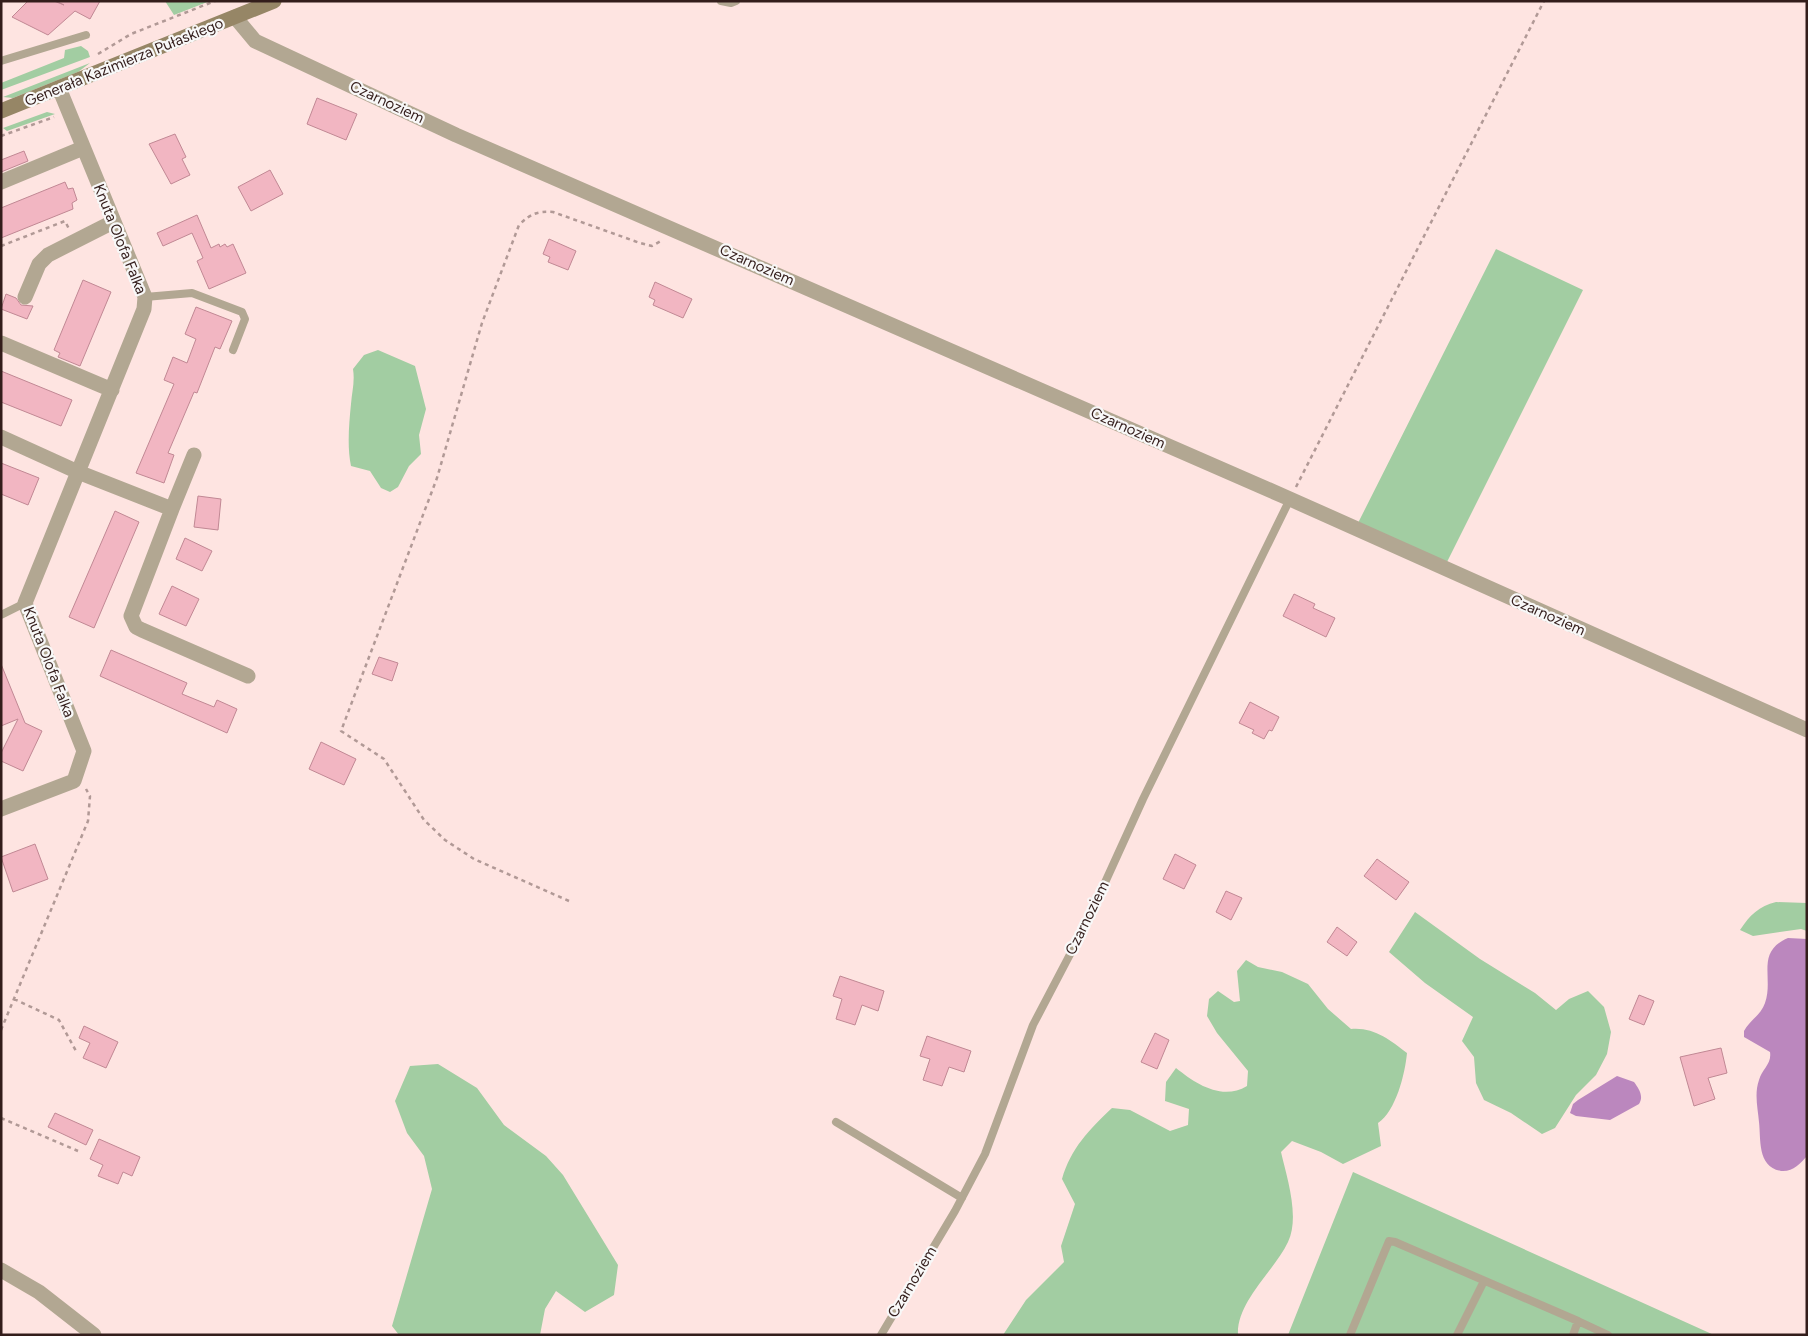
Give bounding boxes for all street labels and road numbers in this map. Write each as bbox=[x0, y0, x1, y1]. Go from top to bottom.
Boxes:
street label: Generała Kazimierza Pułaskiego bbox=[22, 14, 226, 110]
street label: Czarnoziem bbox=[347, 77, 427, 127]
street label: Knuta Olofa Falka bbox=[90, 181, 150, 297]
street label: Czarnoziem bbox=[717, 241, 797, 289]
street label: Czarnoziem bbox=[1088, 404, 1168, 452]
street label: Czarnoziem bbox=[1508, 591, 1588, 639]
street label: Knuta Olofa Falka bbox=[20, 604, 78, 720]
street label: Czarnoziem bbox=[1061, 878, 1113, 958]
street label: Czarnoziem bbox=[884, 1243, 940, 1321]

